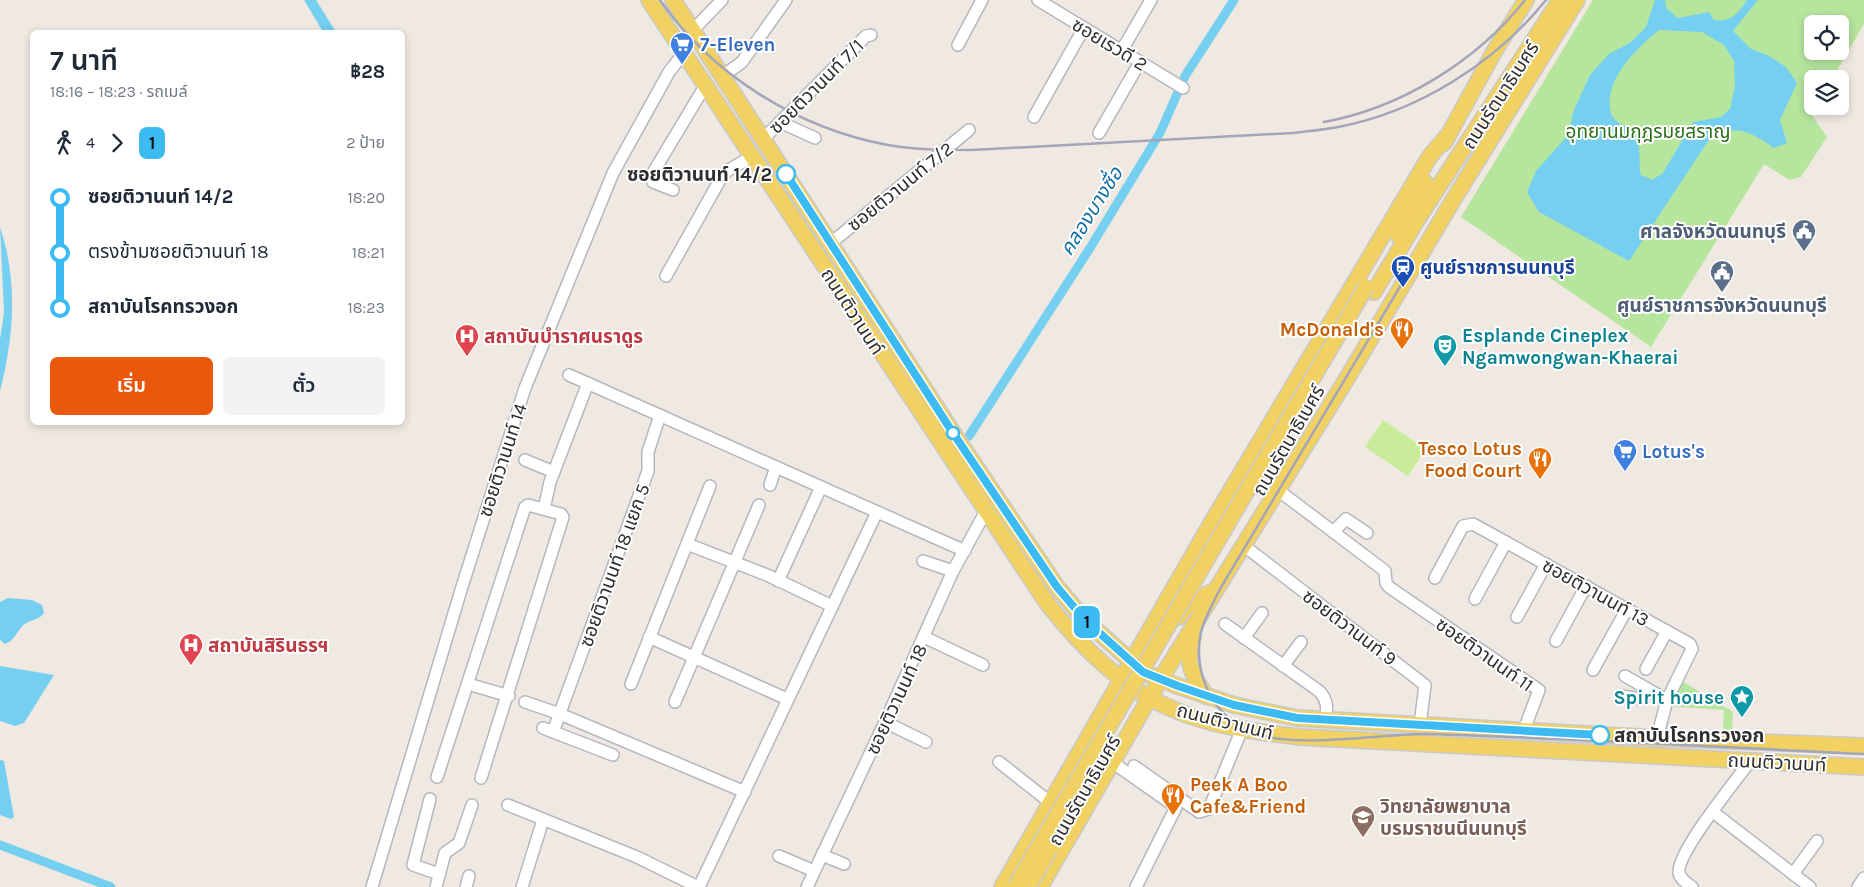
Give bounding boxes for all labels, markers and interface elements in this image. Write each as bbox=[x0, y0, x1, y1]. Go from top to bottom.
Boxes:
street label: ซอยเรวดี 2 bbox=[1068, 14, 1151, 76]
map controls bbox=[1804, 15, 1849, 115]
button: locate bbox=[1804, 15, 1849, 60]
supermarket icon: 7-Eleven bbox=[669, 31, 695, 65]
place label: 7-Eleven bbox=[700, 34, 775, 56]
street label: ซอยติวานนท์ 7/1 bbox=[765, 35, 869, 139]
street label: ถนนรัตนาธิเบศร์ bbox=[1458, 37, 1544, 153]
text: 7 นาที bbox=[50, 44, 118, 77]
text: ฿28 bbox=[350, 61, 385, 83]
button: layers bbox=[1804, 70, 1849, 115]
text: 18:16 – 18:23 · รถเมล์ bbox=[50, 82, 188, 101]
park label: อุทยานมกุฎรมยสราญ bbox=[1566, 121, 1731, 143]
icon: walk bbox=[50, 129, 78, 157]
icon: forward bbox=[103, 129, 131, 157]
text: 1 bbox=[149, 132, 155, 154]
text: 4 bbox=[86, 133, 95, 152]
text: 2 ป้าย bbox=[346, 133, 385, 152]
street label: ซอยติวานนท์ 7/2 bbox=[843, 138, 958, 236]
water label: คลองบางซื่อ bbox=[1053, 160, 1128, 260]
place label: ซอยติวานนท์ 14/2 bbox=[627, 164, 772, 186]
marker: ซอยติวานนท์ 14/2 bbox=[776, 164, 796, 184]
text: ซอยติวานนท์ 14/2 bbox=[88, 186, 233, 208]
text: 18:20 bbox=[347, 188, 385, 207]
public building icon: ศาลจังหวัดนนทบุรี bbox=[1791, 218, 1817, 252]
place label: ศาลจังหวัดนนทบุรี bbox=[1640, 221, 1786, 243]
text: ตรงข้ามซอยติวานนท์ 18 bbox=[88, 241, 269, 263]
text: 18:21 bbox=[352, 243, 385, 262]
station icon: ศูนย์ราชการนนทบุรี bbox=[1390, 254, 1416, 288]
place label: ศูนย์ราชการนนทบุรี bbox=[1420, 257, 1575, 279]
public building icon: ศูนย์ราชการจังหวัดนนทบุรี bbox=[1709, 259, 1735, 293]
street label: ถนนติวานนท์ bbox=[816, 264, 888, 359]
place label: ศูนย์ราชการจังหวัดนนทบุรี bbox=[1617, 295, 1827, 317]
text: สถาบันโรคทรวงอก bbox=[88, 296, 238, 318]
text: 18:23 bbox=[347, 298, 385, 317]
restaurant icon: McDonald's bbox=[1389, 316, 1415, 350]
place label: McDonald's bbox=[1280, 319, 1384, 341]
hospital icon: สถาบันบำราศนราดูร bbox=[454, 323, 480, 357]
place label: Esplande Cineplex Ngamwongwan-Khaerai bbox=[1462, 325, 1679, 369]
place label: สถาบันบำราศนราดูร bbox=[484, 326, 643, 348]
theatre icon: Esplande Cineplex Ngamwongwan-Khaerai bbox=[1432, 333, 1458, 367]
button: เริ่ม bbox=[50, 357, 213, 415]
button: ตั๋ว bbox=[223, 357, 385, 415]
street label: ถนนรัตนาธิเบศร์ bbox=[1248, 381, 1330, 500]
street label: ซอยติวานนท์ 14 bbox=[474, 400, 532, 520]
unlabelled marker bbox=[946, 426, 960, 440]
place label: Tesco Lotus Food Court bbox=[1418, 438, 1522, 482]
supermarket icon: Lotus's bbox=[1612, 438, 1638, 472]
place label: Lotus's bbox=[1642, 441, 1705, 463]
restaurant icon: Tesco Lotus Food Court bbox=[1527, 446, 1553, 480]
street label: ซอยติวานนท์ 18 แยก 5 bbox=[575, 481, 655, 650]
street label: ซอยติวานนท์ 13 bbox=[1538, 554, 1653, 631]
street label: ซอยติวานนท์ 9 bbox=[1298, 585, 1401, 670]
line badge: 1 bbox=[1071, 606, 1103, 638]
text: 1 bbox=[1084, 611, 1090, 633]
street label: ซอยติวานนท์ 11 bbox=[1431, 613, 1537, 696]
hospital icon: สถาบันสิรินธรฯ bbox=[178, 632, 204, 666]
place label: สถาบันสิรินธรฯ bbox=[208, 635, 328, 657]
street label: ซอยติวานนท์ 18 bbox=[862, 641, 932, 758]
place icon: Spirit house bbox=[1729, 684, 1755, 718]
place label: Spirit house bbox=[1613, 687, 1724, 709]
street label: ถนนติวานนท์ bbox=[1174, 699, 1275, 745]
marker: สถาบันโรคทรวงอก bbox=[1590, 725, 1610, 745]
place label: สถาบันโรคทรวงอก bbox=[1614, 725, 1764, 747]
street label: ถนนรัตนาธิเบศร์ bbox=[1044, 731, 1126, 850]
street label: ถนนติวานนท์ bbox=[1727, 749, 1827, 777]
place label: Peek A Boo Cafe&Friend bbox=[1190, 774, 1306, 818]
restaurant icon: Peek A Boo Cafe&Friend bbox=[1160, 782, 1186, 816]
place label: วิทยาลัยพยาบาล บรมราชนนีนนทบุรี bbox=[1379, 796, 1527, 840]
school or university icon: วิทยาลัยพยาบาล บรมราชนนีนนทบุรี bbox=[1350, 804, 1376, 838]

